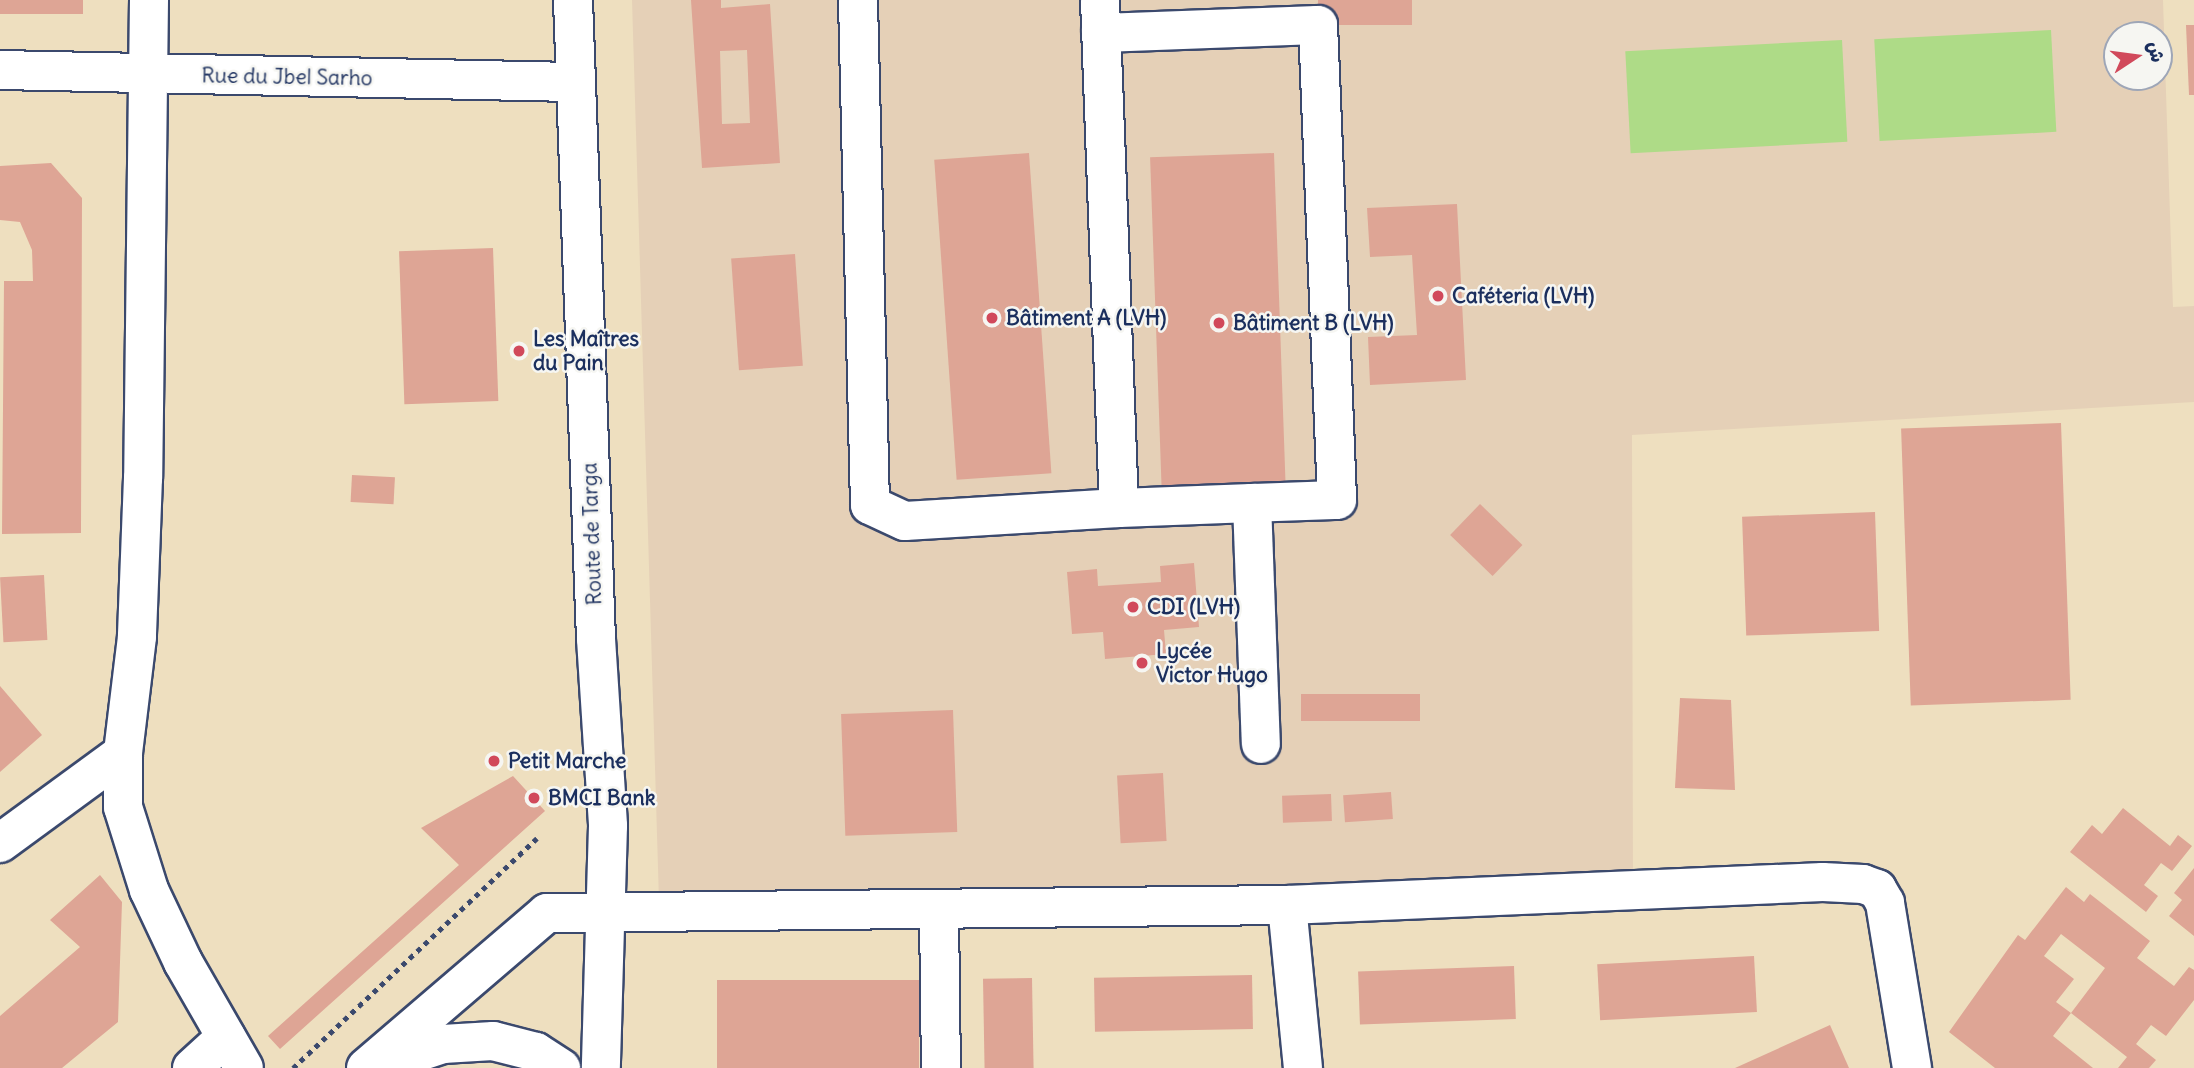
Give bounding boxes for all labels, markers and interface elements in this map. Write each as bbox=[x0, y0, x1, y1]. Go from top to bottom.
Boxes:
north arrow bbox=[2103, 21, 2173, 91]
text: ش bbox=[2142, 39, 2171, 65]
street label: Rue du Jbel Sarho bbox=[201, 63, 373, 91]
place label: Caféteria (LVH) bbox=[1452, 283, 1594, 309]
marker: Caféteria (LVH) bbox=[1430, 288, 1446, 304]
place label: Bâtiment A (LVH) bbox=[1006, 305, 1166, 331]
marker: Bâtiment A (LVH) bbox=[984, 310, 1000, 326]
place label: Bâtiment B (LVH) bbox=[1233, 310, 1394, 336]
marker: Bâtiment B (LVH) bbox=[1211, 315, 1227, 331]
place label: Les Maîtres du Pain bbox=[533, 326, 639, 376]
marker: Les Maîtres du Pain bbox=[511, 343, 527, 359]
street label: Route de Targa bbox=[577, 462, 607, 606]
place label: CDI (LVH) bbox=[1147, 594, 1240, 620]
marker: CDI (LVH) bbox=[1125, 599, 1141, 615]
place label: Lycée Victor Hugo bbox=[1156, 638, 1268, 688]
marker: Lycée Victor Hugo bbox=[1134, 655, 1150, 671]
place label: Petit Marche bbox=[508, 748, 626, 774]
marker: Petit Marche bbox=[486, 753, 502, 769]
place label: BMCI Bank bbox=[548, 785, 655, 811]
marker: BMCI Bank bbox=[526, 790, 542, 806]

